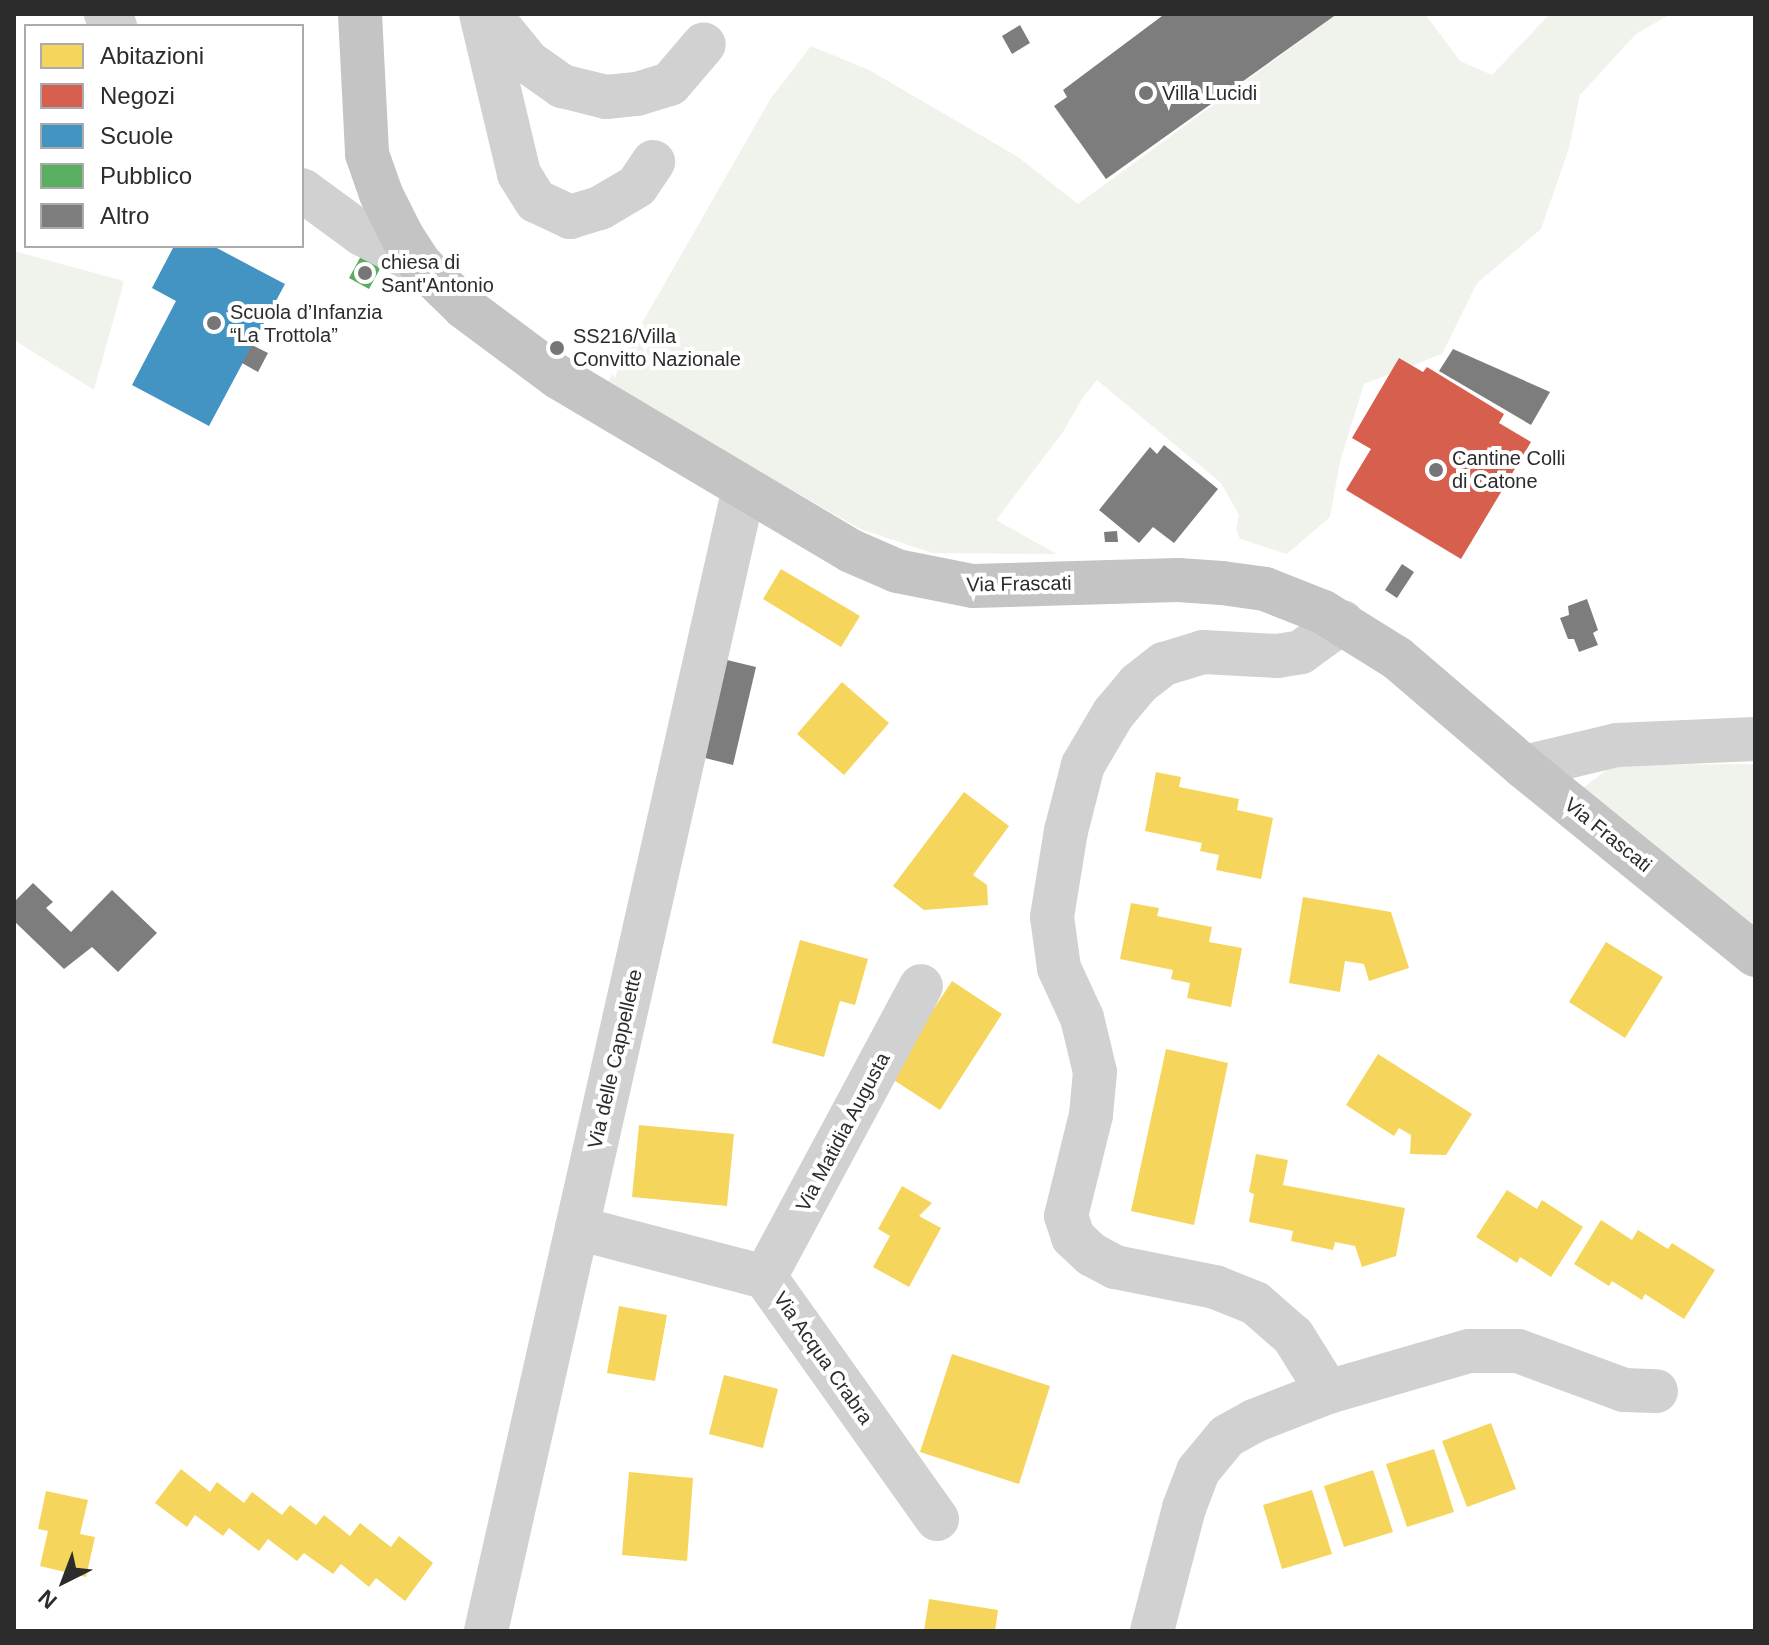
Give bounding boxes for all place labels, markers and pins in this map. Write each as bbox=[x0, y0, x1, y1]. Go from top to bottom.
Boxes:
place label: Villa Lucidi bbox=[1162, 81, 1257, 105]
marker: Villa Lucidi bbox=[1137, 84, 1155, 102]
place label: chiesa di Sant'Antonio bbox=[381, 250, 494, 297]
marker: chiesa di Sant'Antonio bbox=[356, 264, 374, 282]
place label: Scuola d’Infanzia “La Trottola” bbox=[230, 300, 382, 347]
marker: Scuola d’Infanzia “La Trottola” bbox=[205, 314, 223, 332]
place label: SS216/Villa Convitto Nazionale bbox=[573, 324, 741, 371]
marker: SS216/Villa Convitto Nazionale bbox=[548, 339, 566, 357]
place label: Cantine Colli di Catone bbox=[1452, 446, 1565, 493]
marker: Cantine Colli di Catone bbox=[1427, 461, 1445, 479]

